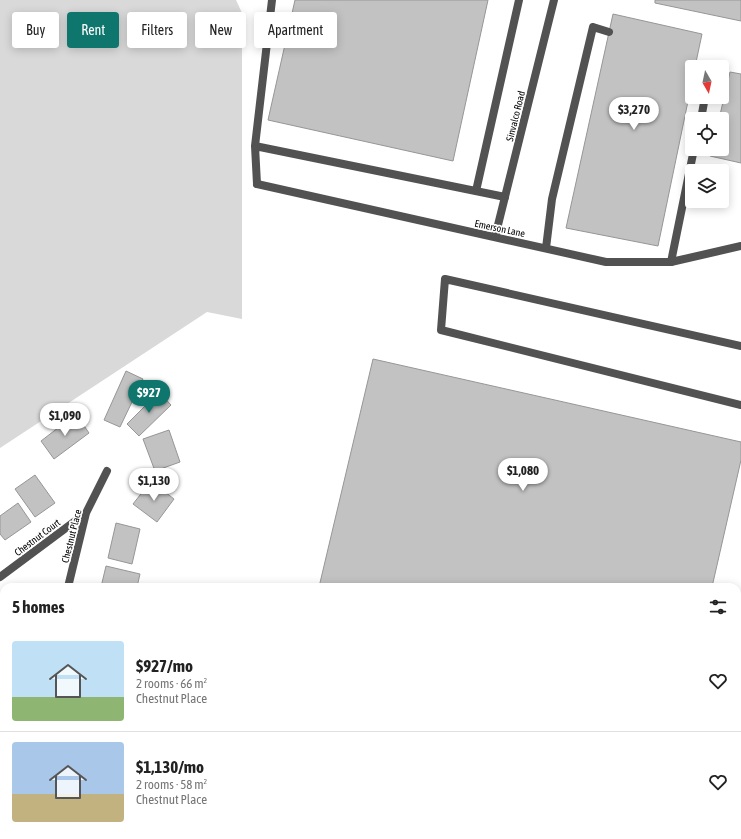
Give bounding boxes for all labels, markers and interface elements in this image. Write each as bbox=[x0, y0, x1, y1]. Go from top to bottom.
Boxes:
chip: Buy bbox=[12, 12, 59, 48]
chip: Rent bbox=[67, 12, 119, 48]
chip: Filters bbox=[127, 12, 187, 48]
chip: New bbox=[195, 12, 246, 48]
chip: Apartment bbox=[254, 12, 337, 48]
north arrow bbox=[685, 60, 729, 104]
map controls bbox=[685, 60, 729, 208]
street label: Sinvalco Road bbox=[504, 90, 527, 142]
pin: $3,270 bbox=[601, 97, 667, 131]
text: $3,270 bbox=[618, 102, 650, 117]
button: locate bbox=[685, 112, 729, 156]
button: layers bbox=[685, 164, 729, 208]
street label: Emerson Lane bbox=[474, 218, 527, 239]
pin: $927 bbox=[125, 380, 173, 414]
text: $927 bbox=[137, 385, 161, 400]
pin: $1,090 bbox=[32, 403, 98, 437]
text: $1,090 bbox=[49, 408, 81, 423]
pin: $1,080 bbox=[490, 458, 556, 492]
text: $1,080 bbox=[507, 463, 539, 478]
pin: $1,130 bbox=[121, 468, 187, 502]
text: $1,130 bbox=[138, 473, 170, 488]
street label: Chestnut Place bbox=[60, 508, 84, 564]
street label: Chestnut Court bbox=[12, 517, 62, 558]
icon: filters bbox=[707, 596, 729, 618]
text: 5 homes bbox=[12, 597, 65, 617]
text: $927/mo bbox=[136, 656, 193, 676]
icon: home bbox=[44, 657, 92, 705]
icon: heart bbox=[707, 670, 729, 692]
text: 2 rooms · 66 m² bbox=[136, 676, 207, 691]
text: Chestnut Place bbox=[136, 691, 207, 706]
text: $1,130/mo bbox=[136, 757, 204, 777]
icon: home bbox=[44, 758, 92, 806]
icon: heart bbox=[707, 771, 729, 793]
text: 2 rooms · 58 m² bbox=[136, 777, 207, 792]
text: Chestnut Place bbox=[136, 792, 207, 807]

